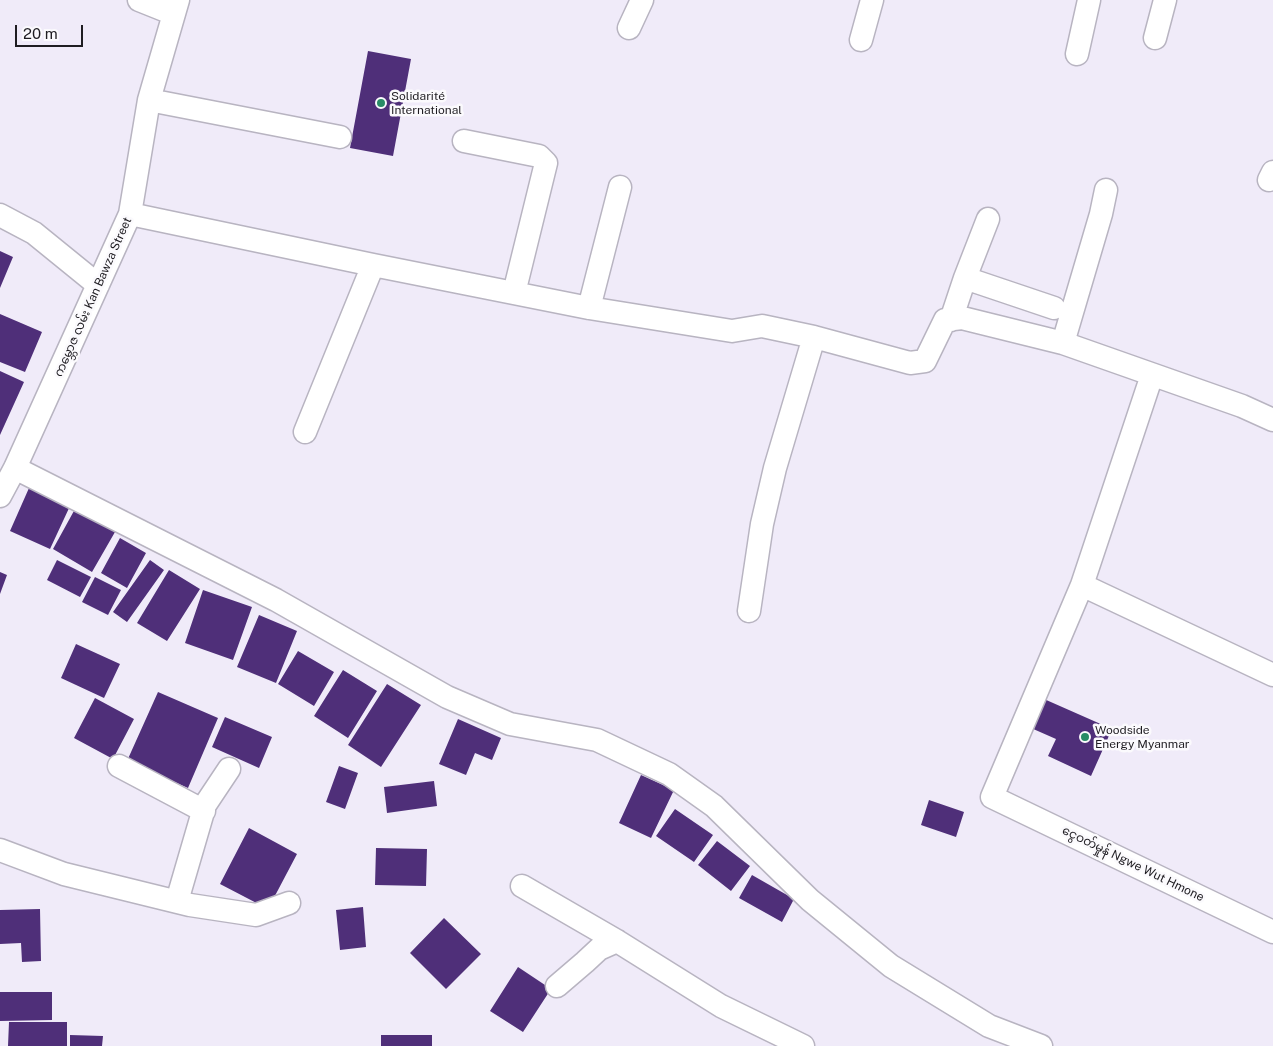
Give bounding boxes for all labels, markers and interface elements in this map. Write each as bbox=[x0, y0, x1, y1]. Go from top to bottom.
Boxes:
scale bar bbox=[18, 15, 85, 47]
text: 20 m bbox=[23, 25, 58, 42]
place label: Solidarité International bbox=[391, 89, 462, 117]
marker: Solidarité International bbox=[375, 97, 387, 109]
street label: ကမ္ဘောဇ လမ်း Kan Bawza Street bbox=[51, 215, 135, 379]
place label: Woodside Energy Myanmar bbox=[1095, 723, 1189, 751]
marker: Woodside Energy Myanmar bbox=[1079, 731, 1091, 743]
street label: ငွေဝတ်မှုန် Ngwe Wut Hmone bbox=[1060, 823, 1206, 905]

